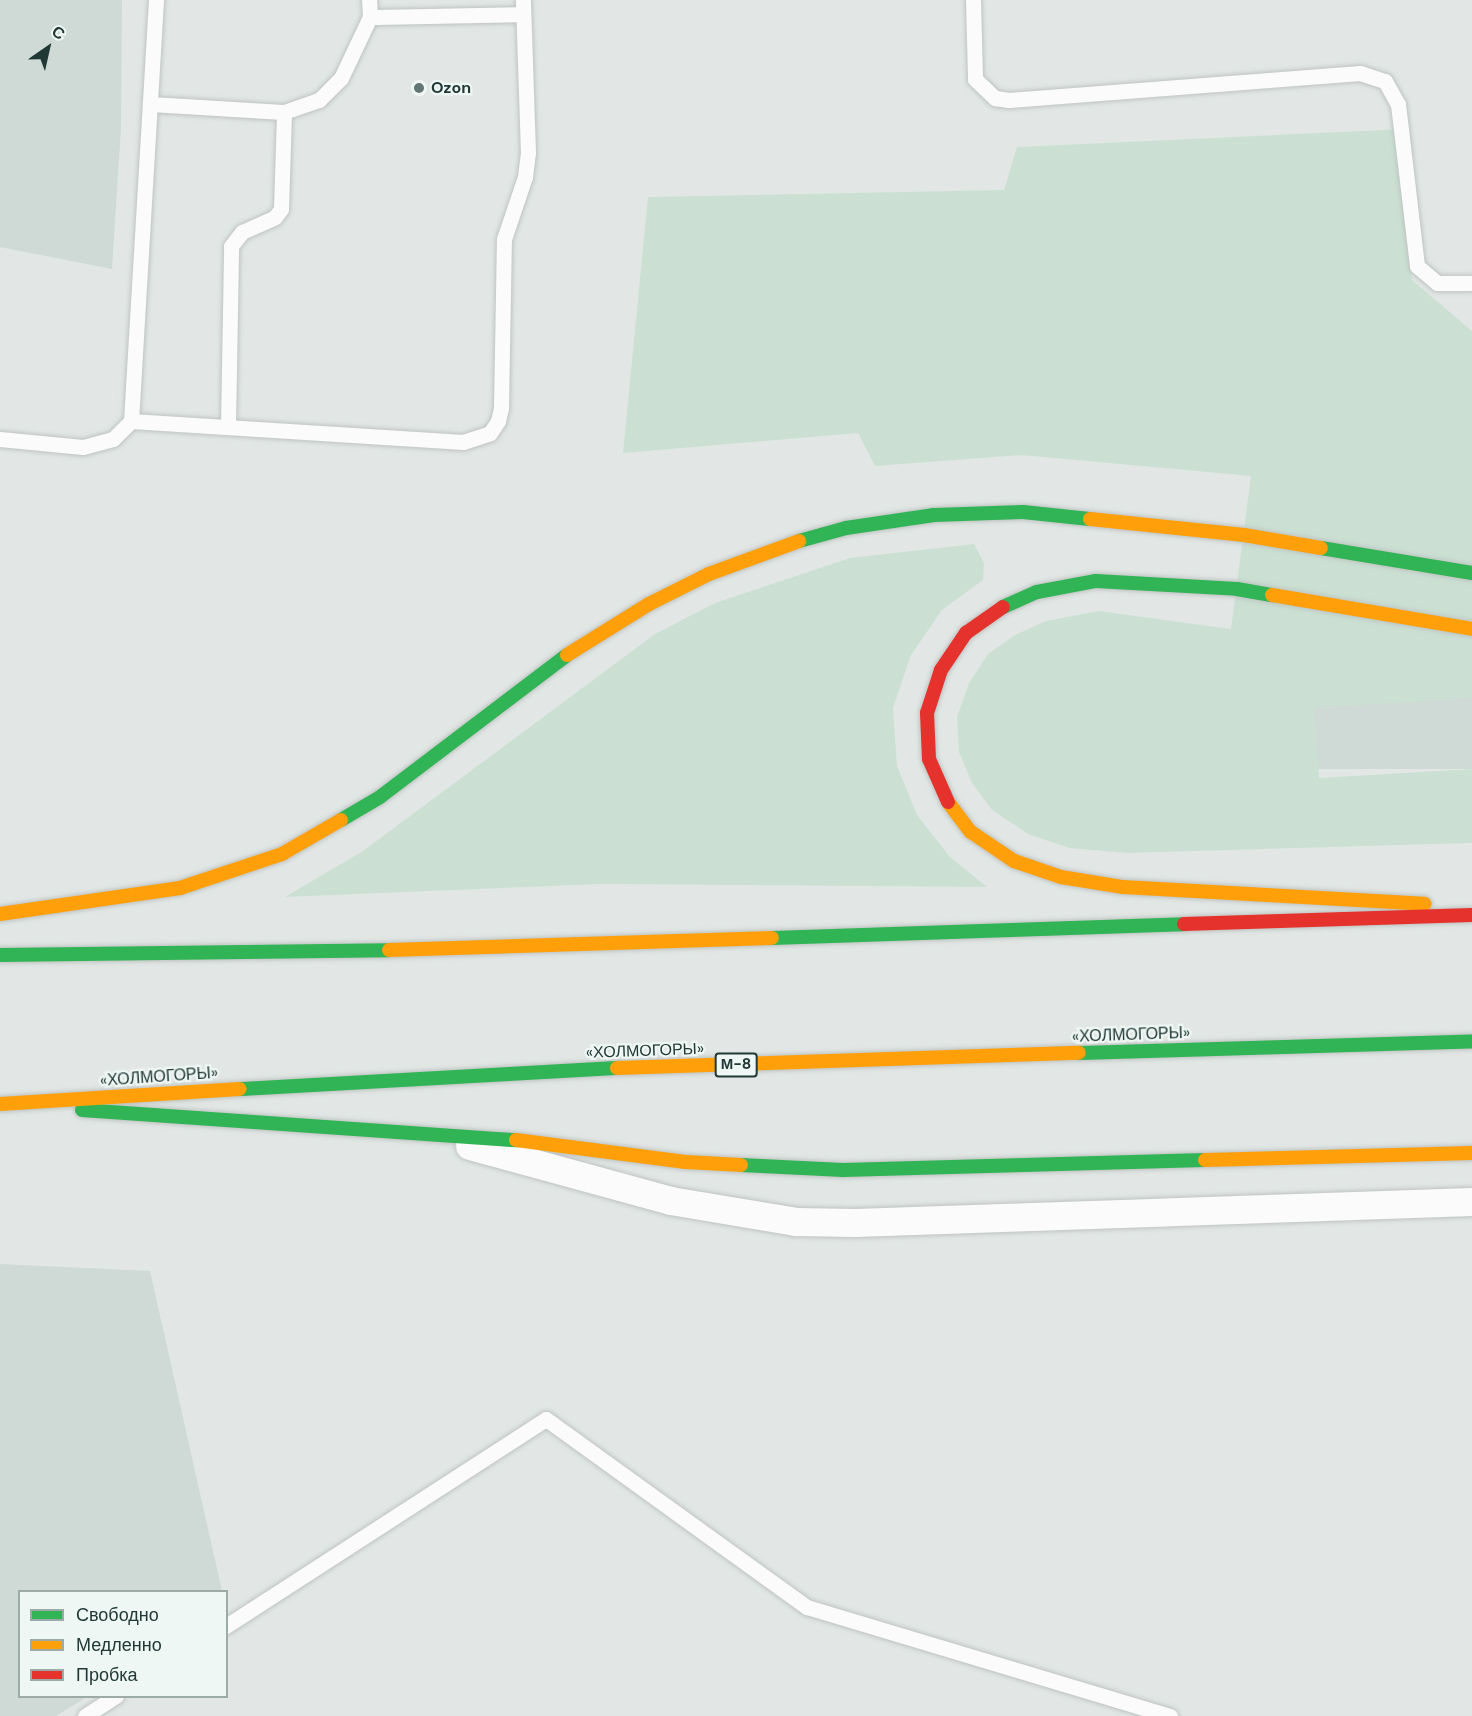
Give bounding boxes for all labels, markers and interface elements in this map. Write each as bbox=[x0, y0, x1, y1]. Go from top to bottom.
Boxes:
north arrow bbox=[18, 18, 78, 78]
text: С bbox=[48, 21, 69, 45]
place label: Ozon bbox=[431, 78, 471, 98]
marker: Ozon bbox=[412, 81, 426, 95]
street label: «ХОЛМОГОРЫ» bbox=[1072, 1023, 1190, 1047]
street label: «ХОЛМОГОРЫ» bbox=[586, 1039, 704, 1063]
road number: М-8 bbox=[714, 1053, 758, 1077]
street label: «ХОЛМОГОРЫ» bbox=[99, 1063, 219, 1091]
legend bbox=[18, 1590, 228, 1698]
text: Свободно bbox=[76, 1603, 159, 1627]
text: Медленно bbox=[76, 1633, 162, 1657]
text: Пробка bbox=[76, 1663, 138, 1687]

